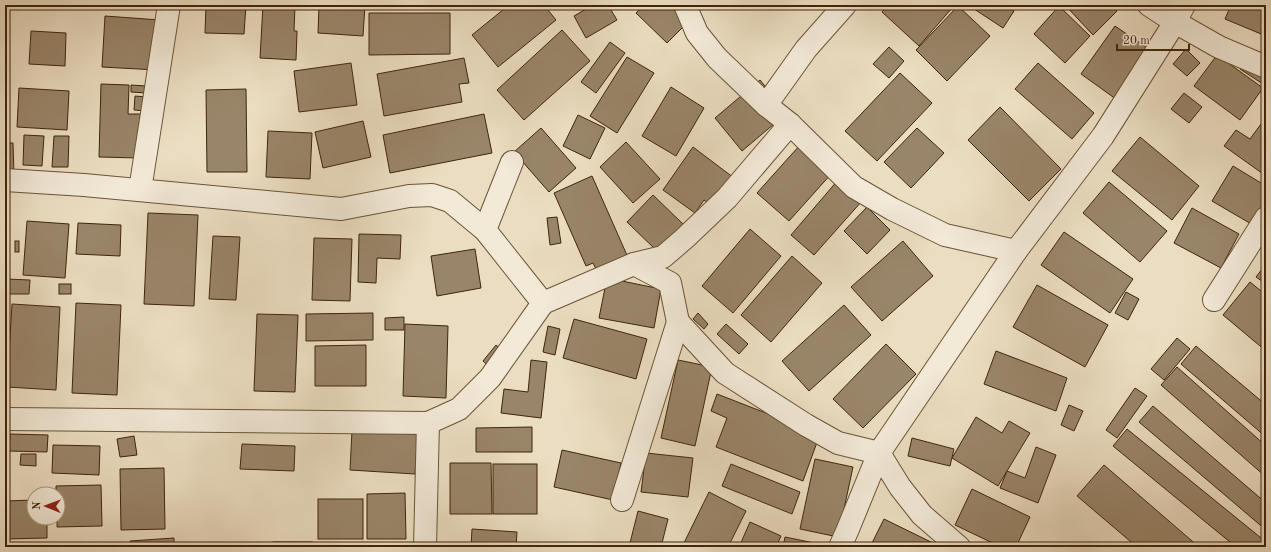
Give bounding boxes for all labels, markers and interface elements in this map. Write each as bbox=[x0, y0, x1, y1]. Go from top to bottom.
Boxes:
scale bar bbox=[1117, 26, 1189, 52]
text: 20 m bbox=[1123, 35, 1150, 47]
north arrow bbox=[26, 486, 66, 526]
text: N bbox=[32, 501, 43, 510]

